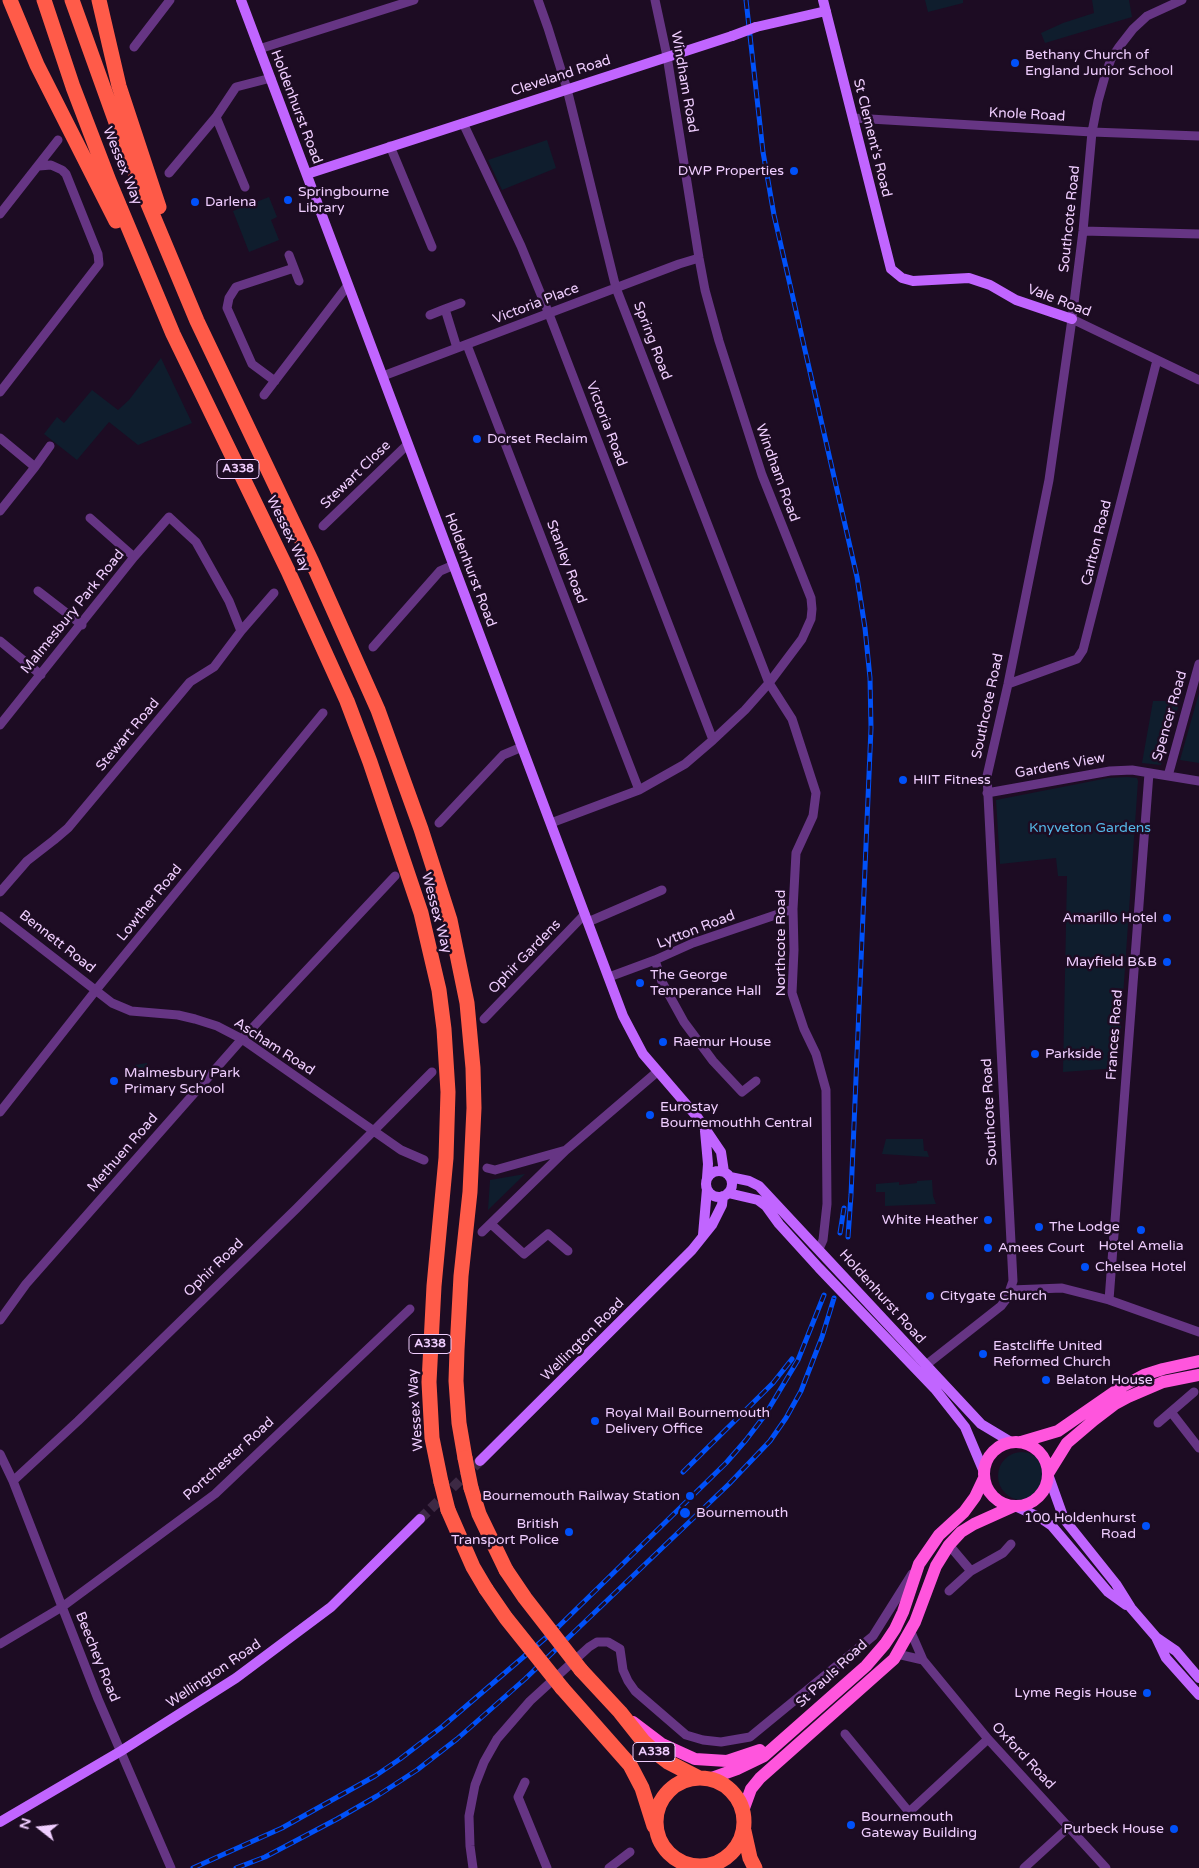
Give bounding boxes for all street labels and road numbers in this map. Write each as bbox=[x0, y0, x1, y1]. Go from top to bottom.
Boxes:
street label: Windham Road bbox=[667, 30, 701, 134]
street label: Holdenhurst Road bbox=[267, 48, 325, 166]
street label: Cleveland Road bbox=[509, 52, 613, 100]
street label: St Clement's Road bbox=[849, 77, 895, 199]
street label: Knole Road bbox=[988, 105, 1066, 125]
street label: Wessex Way bbox=[99, 124, 145, 208]
street label: Southcote Road bbox=[1056, 165, 1084, 273]
street label: Victoria Place bbox=[491, 280, 581, 328]
street label: Vale Road bbox=[1025, 281, 1093, 321]
street label: Spring Road bbox=[629, 300, 675, 382]
street label: Victoria Road bbox=[582, 379, 630, 469]
street label: Windham Road bbox=[752, 422, 802, 524]
street label: Stewart Close bbox=[317, 437, 395, 513]
road number: A338 bbox=[217, 459, 259, 478]
street label: Wessex Way bbox=[262, 493, 314, 575]
street label: Carlton Road bbox=[1078, 498, 1116, 588]
street label: Holdenhurst Road bbox=[441, 511, 499, 629]
street label: Stanley Road bbox=[542, 518, 590, 606]
street label: Malmesbury Park Road bbox=[18, 546, 128, 678]
street label: Southcote Road bbox=[969, 652, 1007, 760]
street label: Spencer Road bbox=[1149, 669, 1191, 763]
street label: Stewart Road bbox=[93, 695, 163, 775]
street label: Gardens View bbox=[1014, 750, 1106, 782]
street label: Lowther Road bbox=[114, 861, 186, 945]
street label: Wessex Way bbox=[417, 871, 455, 955]
street label: Northcote Road bbox=[773, 890, 789, 996]
street label: Bennett Road bbox=[16, 907, 98, 977]
street label: Lytton Road bbox=[655, 907, 737, 953]
street label: Ophir Gardens bbox=[485, 916, 565, 998]
street label: Frances Road bbox=[1103, 989, 1127, 1081]
street label: Ascham Road bbox=[231, 1015, 317, 1079]
street label: Southcote Road bbox=[979, 1058, 1001, 1166]
street label: Methuen Road bbox=[84, 1110, 162, 1196]
street label: Ophir Road bbox=[181, 1235, 247, 1301]
street label: Holdenhurst Road bbox=[835, 1246, 929, 1348]
street label: Wellington Road bbox=[538, 1295, 628, 1385]
road number: A338 bbox=[409, 1335, 451, 1354]
street label: Wessex Way bbox=[405, 1368, 427, 1452]
street label: Portchester Road bbox=[180, 1414, 278, 1504]
street label: Beechey Road bbox=[71, 1610, 123, 1704]
street label: Wellington Road bbox=[164, 1636, 264, 1712]
street label: St Pauls Road bbox=[793, 1637, 871, 1711]
street label: Oxford Road bbox=[988, 1719, 1058, 1793]
road number: A338 bbox=[633, 1742, 675, 1761]

